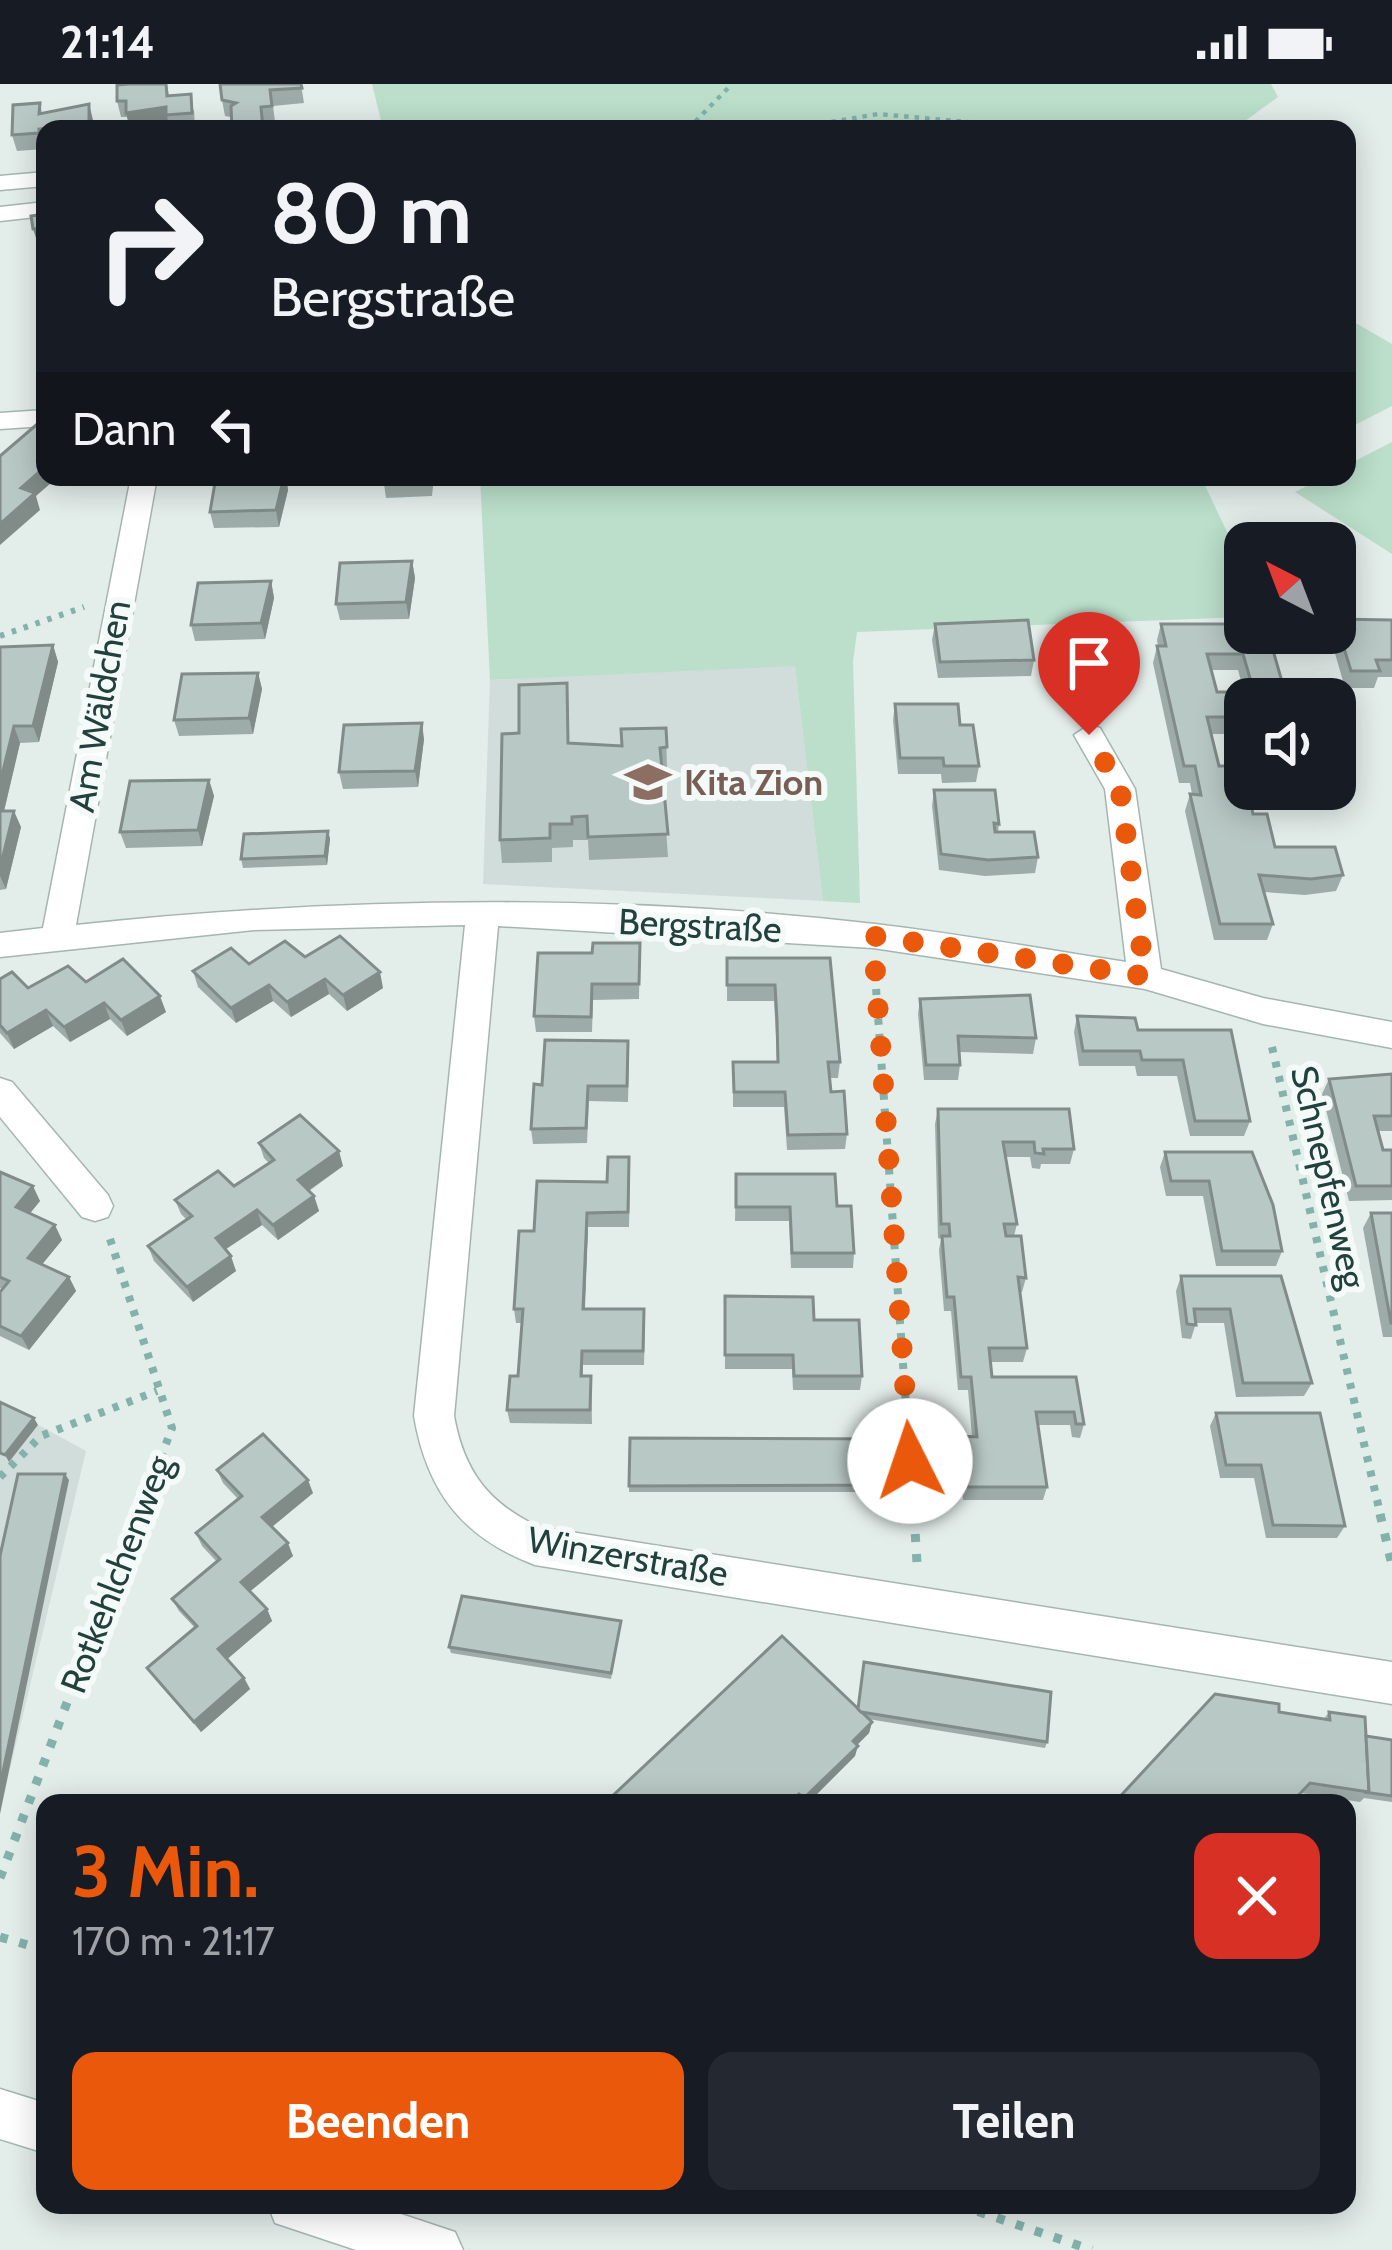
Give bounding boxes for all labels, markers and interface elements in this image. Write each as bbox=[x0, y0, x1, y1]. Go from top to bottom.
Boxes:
text: 21:14 bbox=[60, 15, 155, 69]
text: 80 m bbox=[270, 162, 472, 264]
icon: right bbox=[72, 168, 228, 324]
text: Bergstraße bbox=[270, 264, 515, 330]
icon: left bbox=[200, 396, 266, 462]
text: Dann bbox=[72, 402, 176, 456]
north arrow bbox=[1224, 522, 1356, 654]
map controls bbox=[1224, 522, 1356, 810]
street label: Am Wäldchen bbox=[59, 597, 139, 815]
pin bbox=[1038, 612, 1140, 735]
icon: arrive bbox=[1056, 630, 1122, 696]
button: sound bbox=[1224, 678, 1356, 810]
school or university icon: Kita Zion bbox=[623, 757, 673, 807]
place label: Kita Zion bbox=[684, 760, 823, 804]
street label: Bergstraße bbox=[617, 899, 783, 951]
street label: Schnepfenweg bbox=[1282, 1061, 1376, 1294]
position arrow bbox=[847, 1398, 973, 1524]
street label: Rotkehlchenweg bbox=[51, 1448, 182, 1699]
street label: Winzerstraße bbox=[524, 1517, 732, 1595]
text: 3 Min. bbox=[72, 1828, 259, 1915]
button: close bbox=[1194, 1833, 1320, 1959]
text: 170 m · 21:17 bbox=[72, 1917, 275, 1965]
button: Beenden bbox=[72, 2052, 684, 2190]
button: Teilen bbox=[708, 2052, 1320, 2190]

